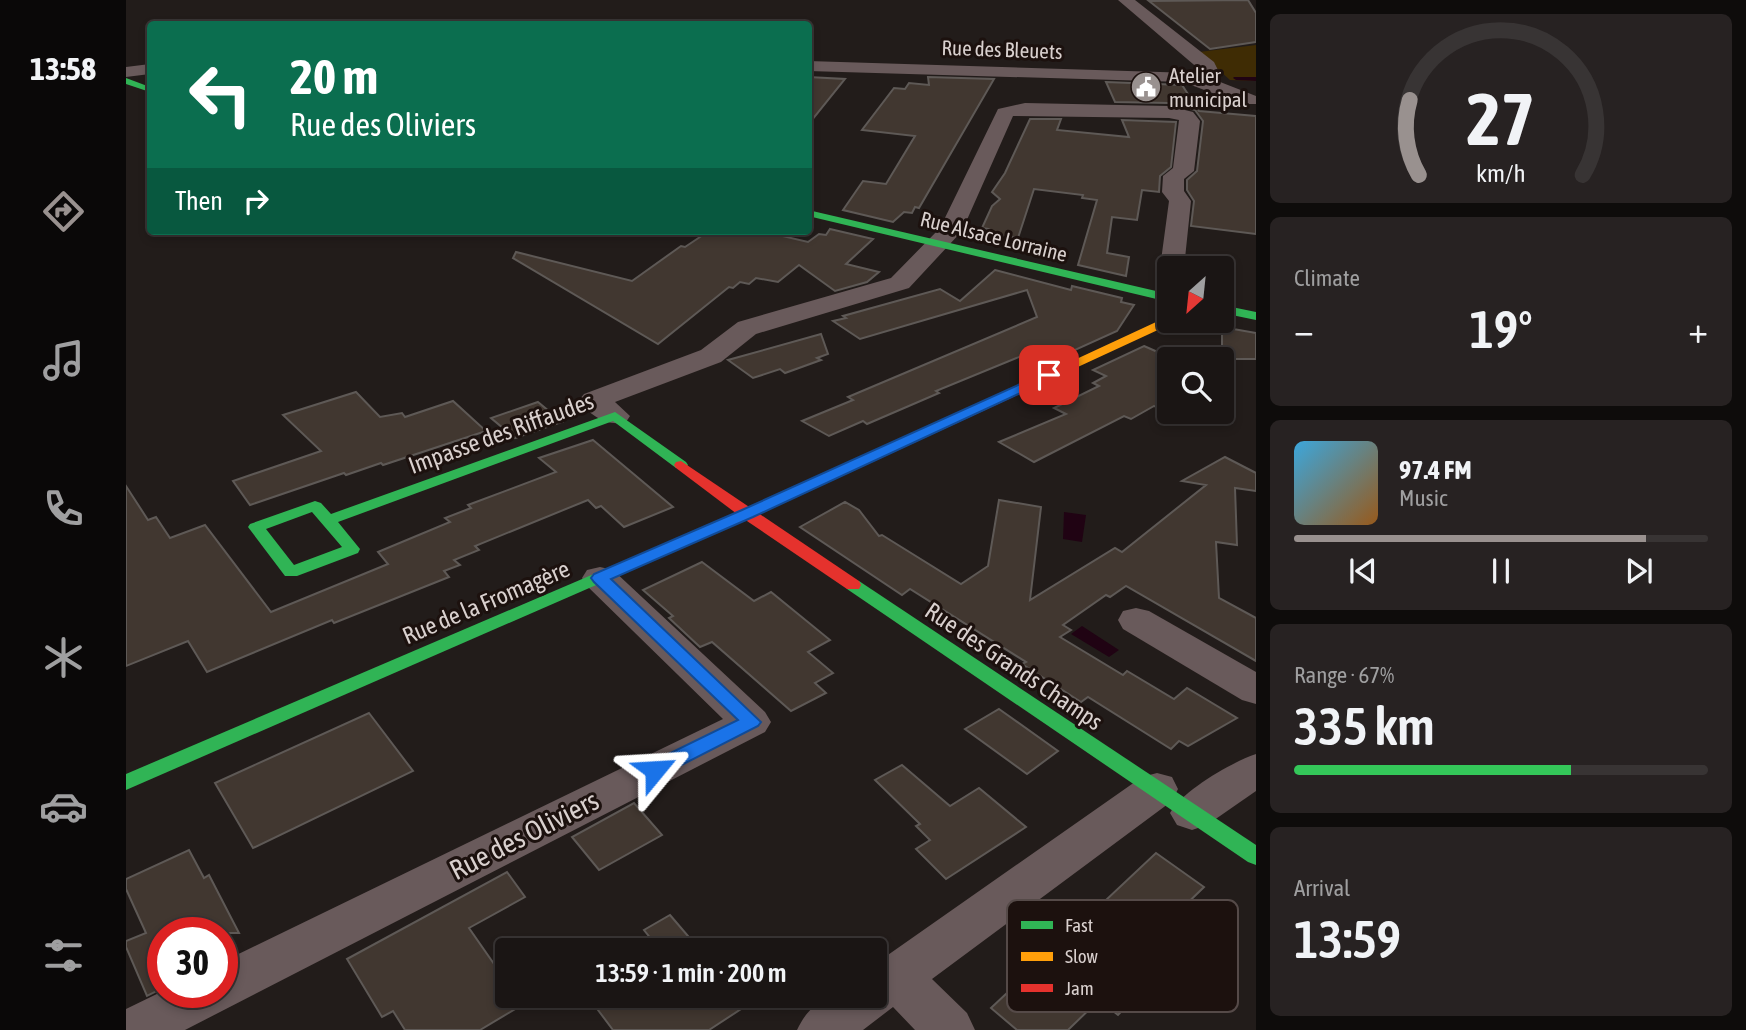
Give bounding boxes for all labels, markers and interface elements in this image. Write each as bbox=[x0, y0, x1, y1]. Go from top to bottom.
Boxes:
street label: Rue des Bleuets bbox=[941, 35, 1063, 63]
text: 20 m bbox=[290, 48, 378, 104]
icon: left bbox=[175, 49, 266, 140]
text: 13:58 bbox=[30, 50, 96, 87]
place label: Atelier municipal bbox=[1169, 63, 1248, 111]
public building icon: Atelier municipal bbox=[1129, 70, 1163, 104]
text: 27 bbox=[1467, 77, 1535, 160]
text: Rue des Oliviers bbox=[290, 106, 476, 143]
text: km/h bbox=[1476, 158, 1526, 186]
icon: right bbox=[237, 182, 275, 220]
text: Then bbox=[175, 186, 223, 216]
icon: directions bbox=[39, 187, 88, 236]
street label: Rue Alsace Lorraine bbox=[918, 206, 1070, 266]
north arrow bbox=[1157, 256, 1234, 332]
map controls bbox=[1157, 256, 1234, 424]
text: Climate bbox=[1294, 265, 1360, 291]
text: 19° bbox=[1469, 299, 1533, 359]
text: − bbox=[1294, 308, 1314, 351]
text: + bbox=[1688, 308, 1708, 351]
icon: music bbox=[39, 336, 88, 385]
pin bbox=[1019, 345, 1079, 405]
button: search bbox=[1157, 347, 1234, 424]
icon: arrive bbox=[1030, 356, 1068, 394]
street label: Impasse des Riffaudes bbox=[405, 387, 597, 479]
text: 97.4 FM bbox=[1399, 455, 1472, 485]
icon: phone bbox=[39, 484, 88, 533]
text: Music bbox=[1399, 485, 1447, 511]
icon: previous bbox=[1344, 552, 1382, 590]
icon: pause bbox=[1482, 552, 1520, 590]
icon: next bbox=[1620, 552, 1658, 590]
street label: Rue de la Fromagère bbox=[398, 555, 574, 649]
street label: Rue des Grands Champs bbox=[920, 597, 1108, 735]
icon: climate bbox=[39, 633, 88, 682]
text: Range · 67% bbox=[1294, 662, 1394, 688]
text: 335 km bbox=[1294, 696, 1435, 756]
position arrow bbox=[618, 733, 692, 807]
icon: car bbox=[39, 782, 88, 831]
street label: Rue des Oliviers bbox=[444, 784, 604, 886]
text: Arrival bbox=[1294, 875, 1350, 901]
legend bbox=[1007, 900, 1238, 1012]
text: 13:59 bbox=[1294, 909, 1401, 969]
text: Fast bbox=[1065, 914, 1093, 936]
speed limit sign: 30 bbox=[147, 917, 238, 1008]
icon: filters bbox=[39, 931, 88, 980]
text: Slow bbox=[1065, 945, 1099, 967]
text: 13:59 · 1 min · 200 m bbox=[596, 958, 786, 988]
text: Jam bbox=[1065, 977, 1094, 999]

